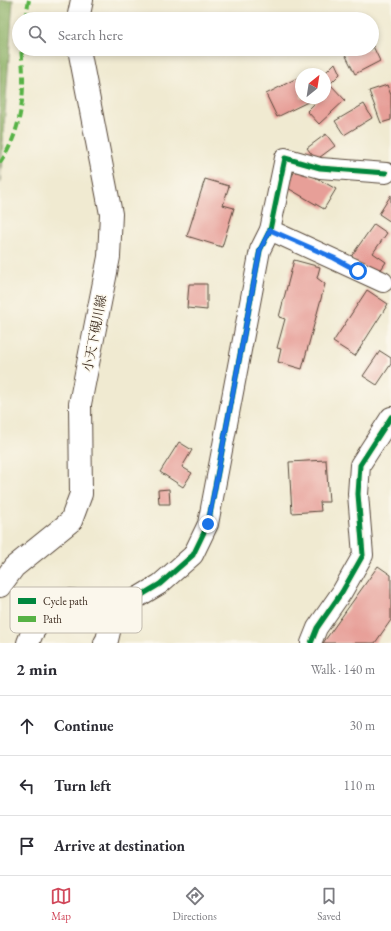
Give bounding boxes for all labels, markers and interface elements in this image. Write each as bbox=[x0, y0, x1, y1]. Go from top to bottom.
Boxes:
search box bbox=[12, 12, 379, 56]
icon: search bbox=[26, 23, 48, 45]
text: Search here bbox=[58, 25, 123, 44]
north arrow bbox=[295, 68, 331, 104]
route start bbox=[349, 262, 367, 280]
street label: 小天下硯川線 bbox=[79, 293, 110, 373]
route end bbox=[199, 515, 217, 533]
legend bbox=[10, 587, 142, 633]
text: Cycle path bbox=[43, 594, 88, 608]
text: Path bbox=[43, 612, 62, 626]
text: 2 min bbox=[16, 658, 57, 680]
text: Walk · 140 m bbox=[311, 661, 375, 678]
icon: ahead bbox=[16, 715, 38, 737]
text: Continue bbox=[54, 716, 114, 735]
text: 30 m bbox=[350, 717, 375, 734]
icon: left bbox=[16, 775, 38, 797]
text: Turn left bbox=[54, 776, 111, 795]
text: 110 m bbox=[344, 777, 375, 794]
icon: arrive bbox=[16, 835, 38, 857]
text: Arrive at destination bbox=[54, 836, 185, 855]
tab: Map bbox=[50, 885, 72, 923]
tab: Directions bbox=[173, 885, 217, 923]
tab: Saved bbox=[317, 885, 341, 923]

